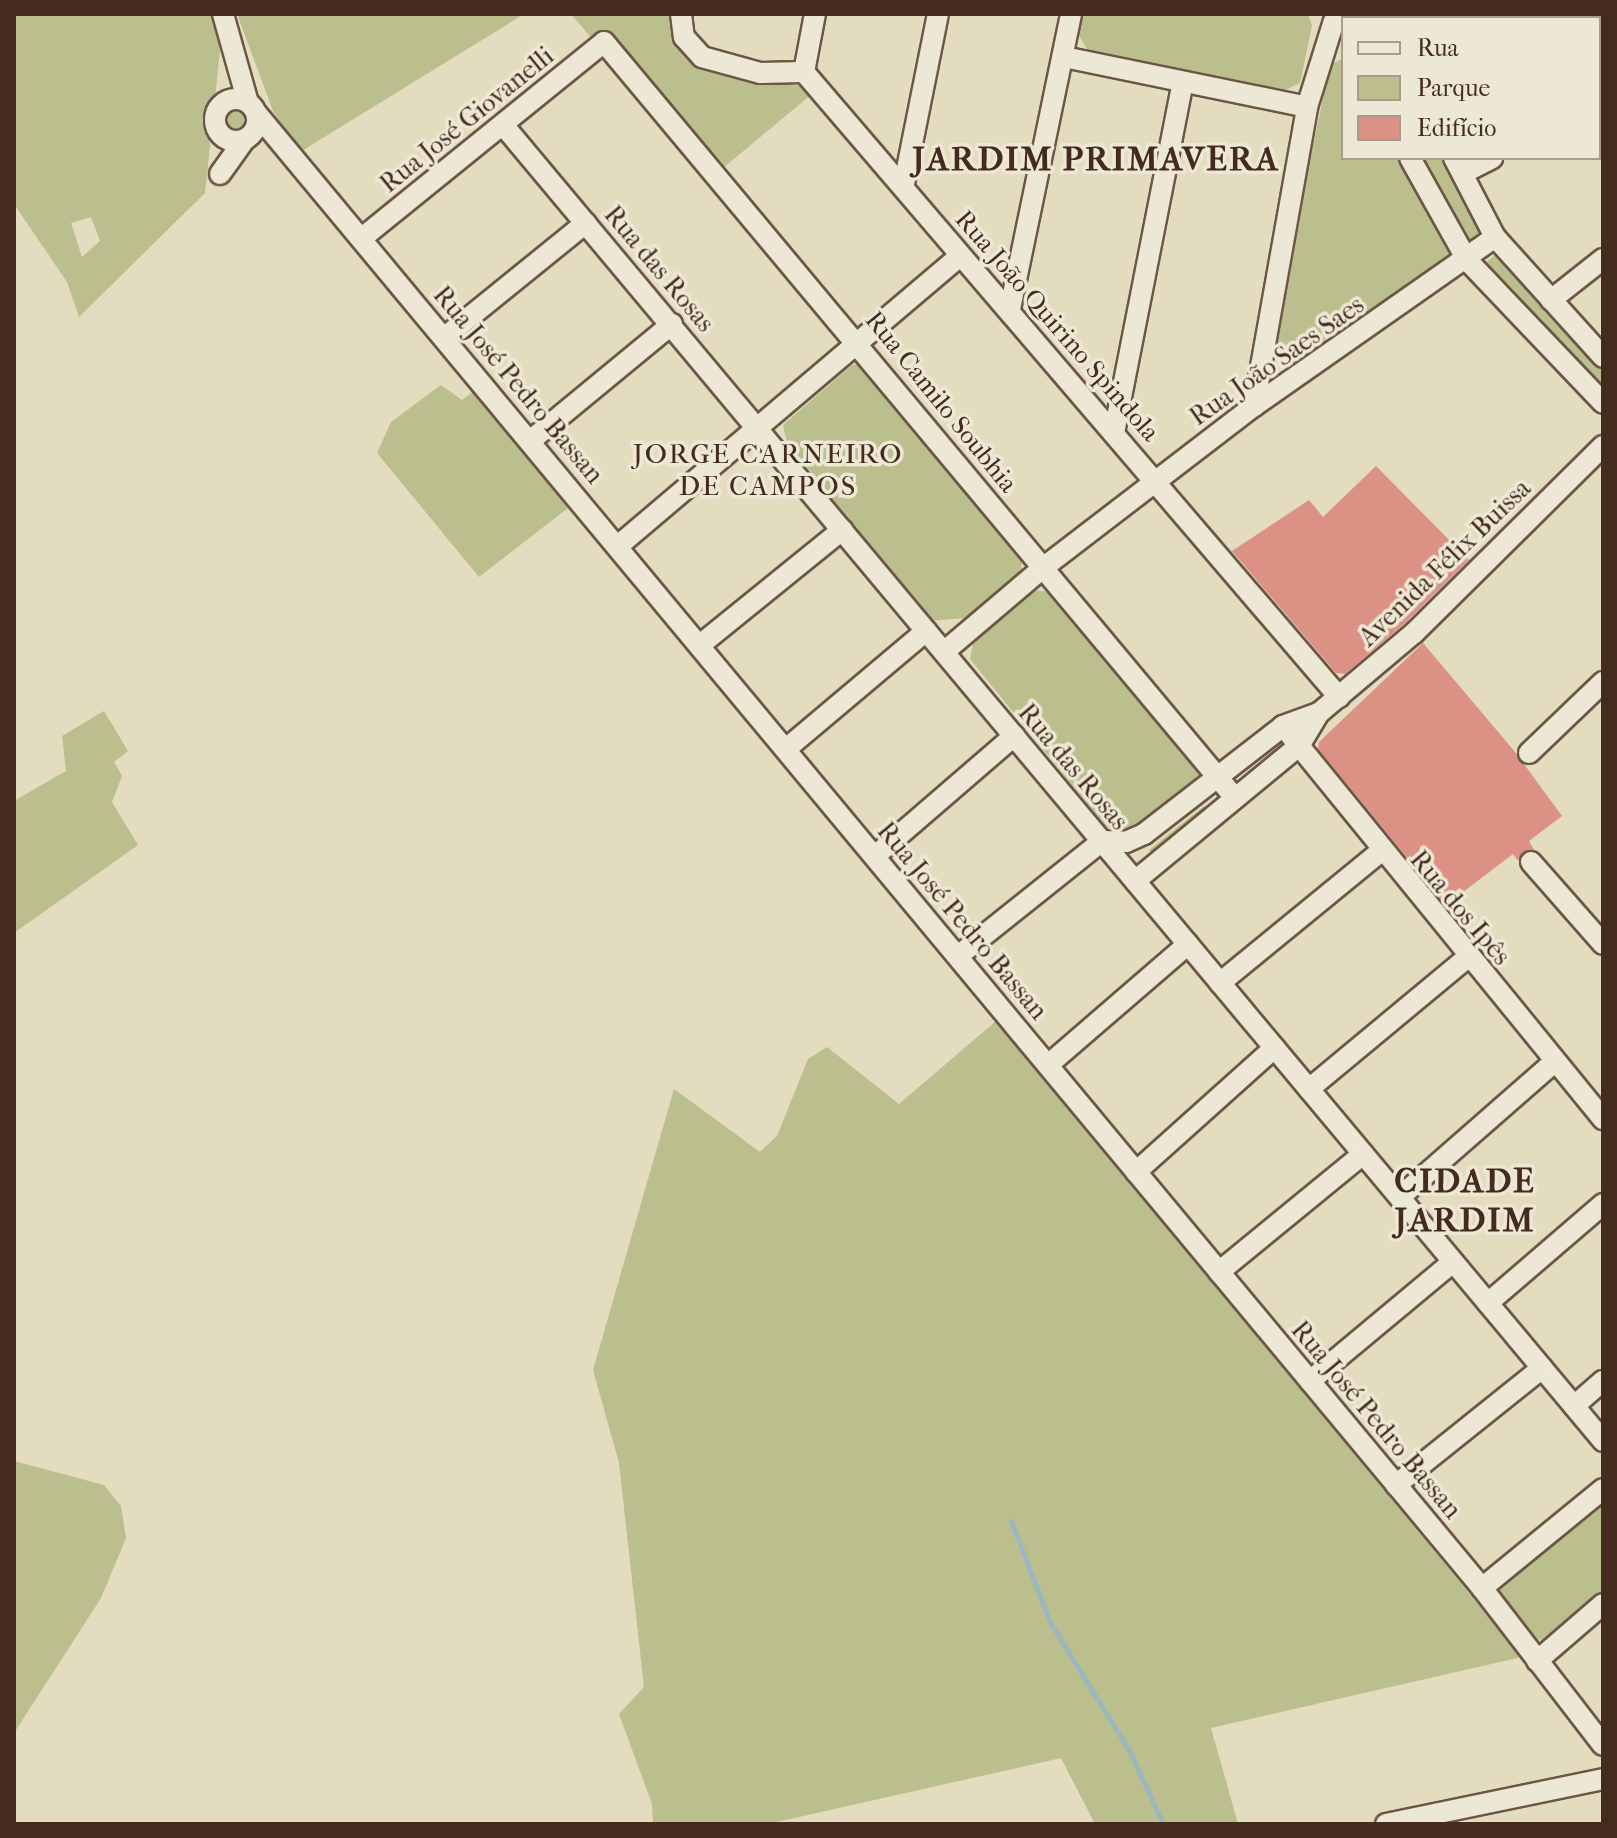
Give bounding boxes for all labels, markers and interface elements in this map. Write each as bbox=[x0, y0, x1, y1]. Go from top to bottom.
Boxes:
legend bbox=[1341, 16, 1601, 160]
text: Rua bbox=[1417, 34, 1459, 62]
street label: Rua José Giovanelli bbox=[374, 40, 560, 200]
text: Parque bbox=[1417, 74, 1490, 102]
text: Edifício bbox=[1417, 114, 1496, 142]
district label: JARDIM PRIMAVERA bbox=[912, 140, 1280, 180]
street label: Rua das Rosas bbox=[597, 200, 721, 338]
street label: Rua João Quirino Spindola bbox=[948, 204, 1166, 448]
street label: Rua José Pedro Bassan bbox=[426, 280, 610, 490]
street label: Rua João Saes Saes bbox=[1184, 289, 1370, 433]
street label: Rua Camilo Soubhia bbox=[858, 305, 1024, 499]
district label: JORGE CARNEIRO DE CAMPOS bbox=[633, 437, 903, 503]
street label: Avenida Félix Buissa bbox=[1352, 473, 1538, 653]
street label: Rua das Rosas bbox=[1011, 698, 1135, 836]
street label: Rua José Pedro Bassan bbox=[870, 816, 1054, 1026]
street label: Rua dos Ipês bbox=[1403, 844, 1517, 972]
district label: CIDADE JARDIM bbox=[1394, 1161, 1536, 1240]
street label: Rua José Pedro Bassan bbox=[1284, 1315, 1468, 1525]

